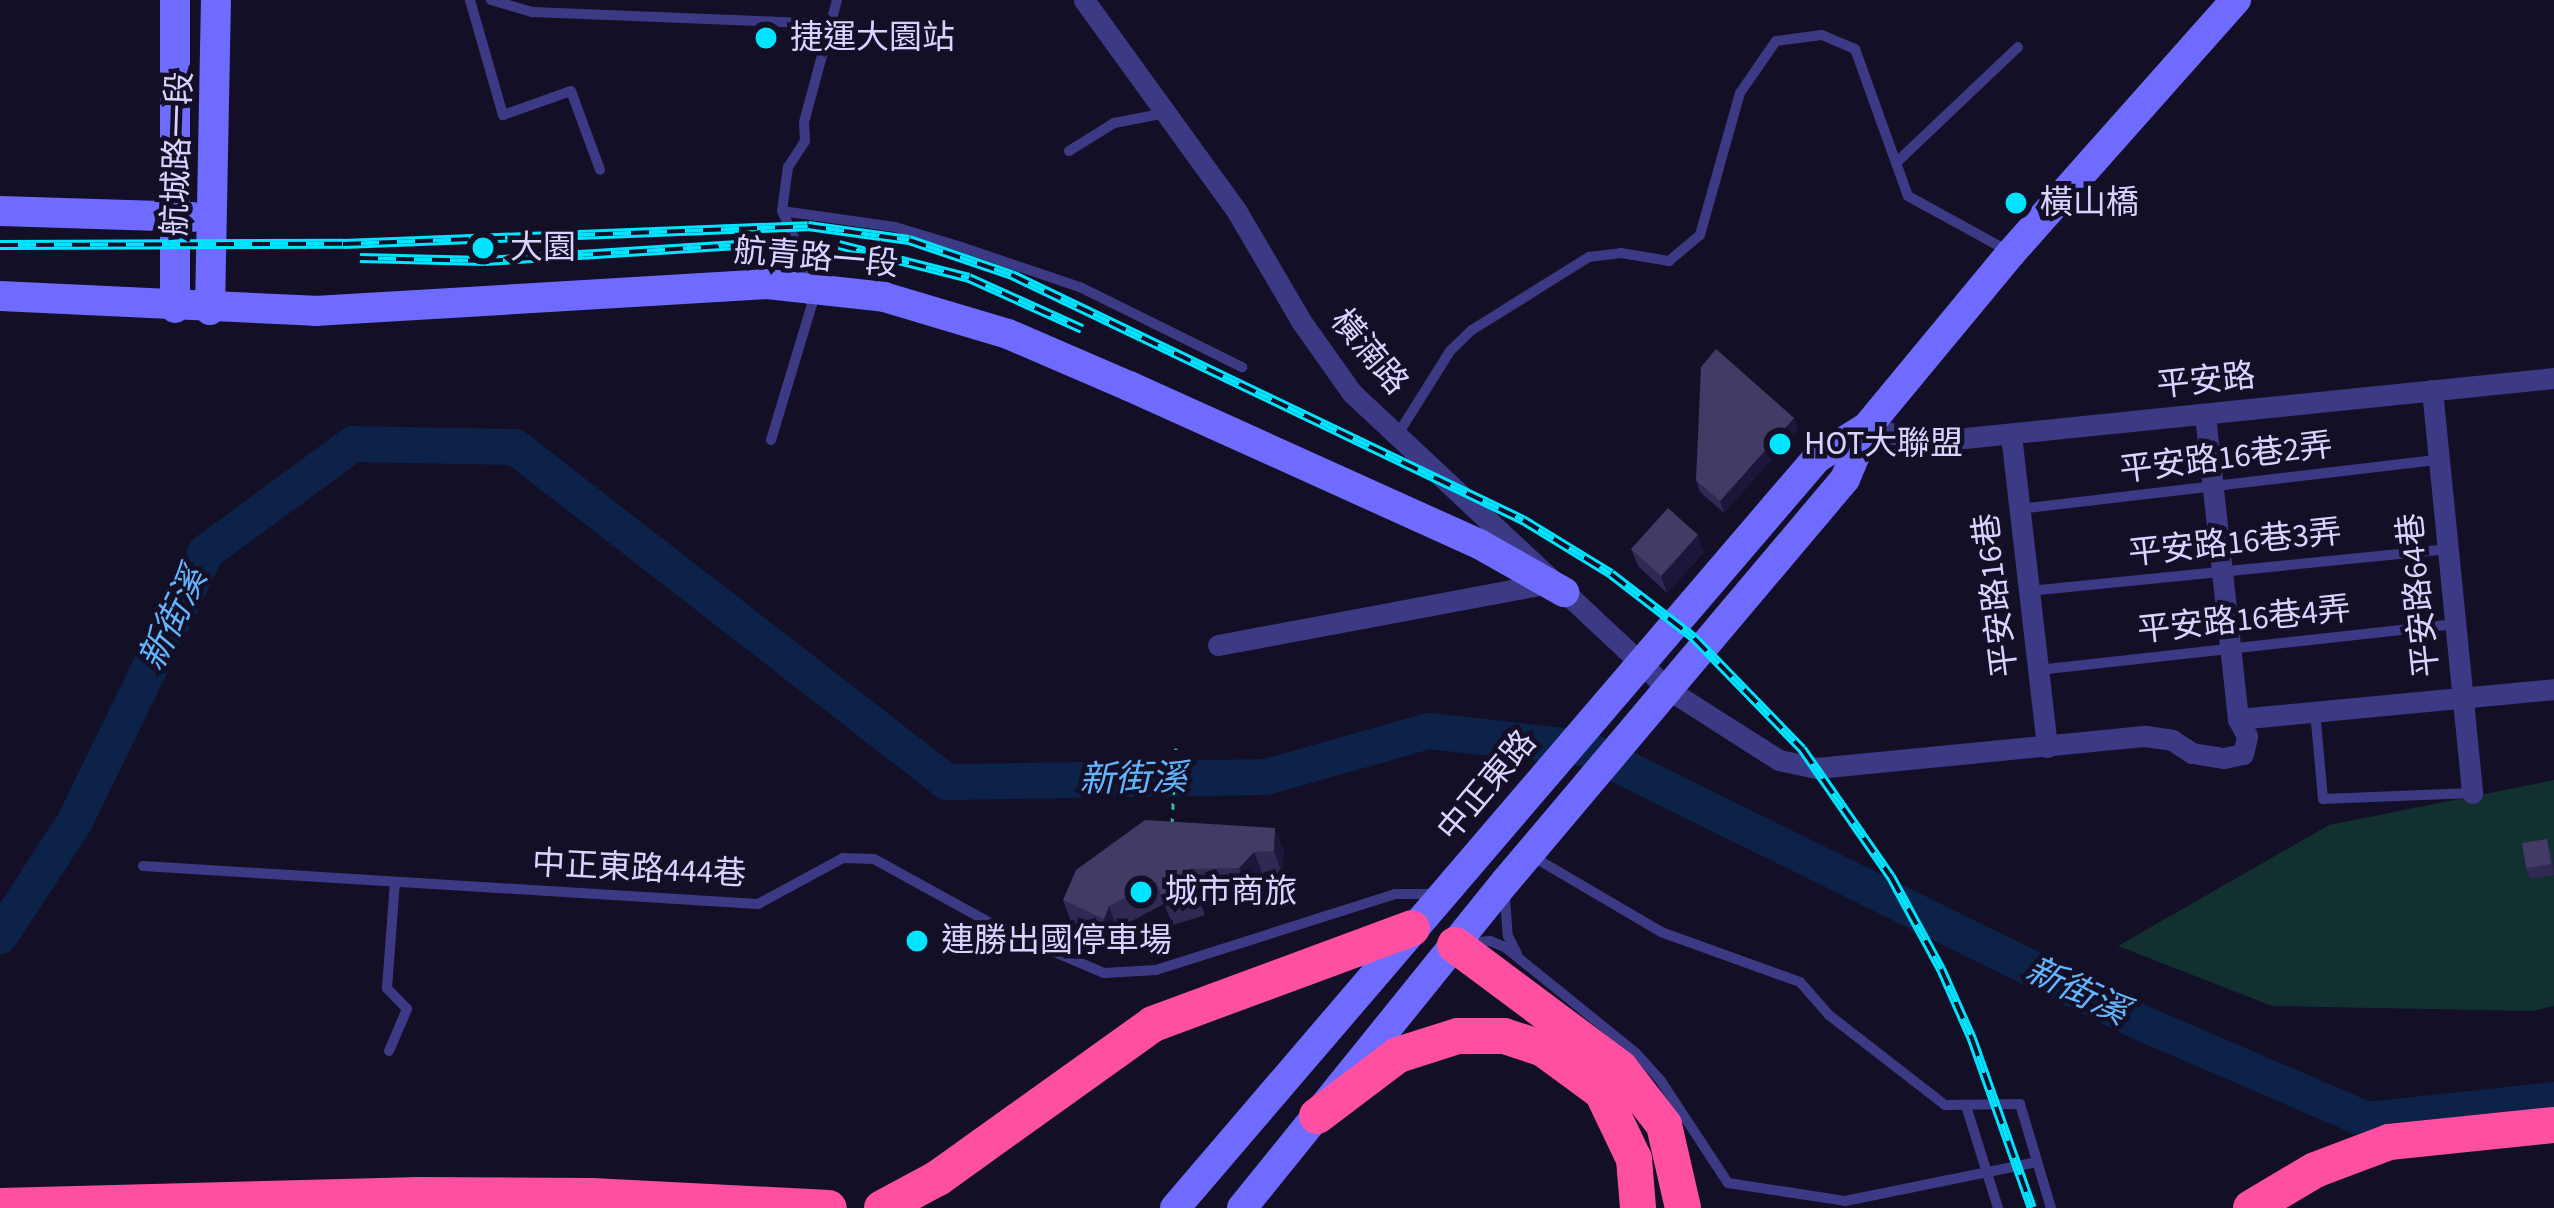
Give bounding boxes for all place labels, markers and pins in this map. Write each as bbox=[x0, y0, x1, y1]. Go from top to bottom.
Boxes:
place label: 捷運大園站 bbox=[790, 18, 955, 58]
marker: 捷運大園站 bbox=[753, 25, 779, 51]
place label: 橫山橋 bbox=[2040, 183, 2139, 223]
marker: 橫山橋 bbox=[2003, 190, 2029, 216]
place label: 大園 bbox=[510, 228, 576, 268]
marker: 大園 bbox=[467, 232, 499, 264]
place label: HOT大聯盟 bbox=[1804, 424, 1963, 464]
marker: HOT大聯盟 bbox=[1767, 431, 1793, 457]
place label: 城市商旅 bbox=[1165, 872, 1297, 912]
marker: 城市商旅 bbox=[1128, 879, 1154, 905]
place label: 連勝出國停車場 bbox=[941, 921, 1172, 961]
marker: 連勝出國停車場 bbox=[904, 928, 930, 954]

